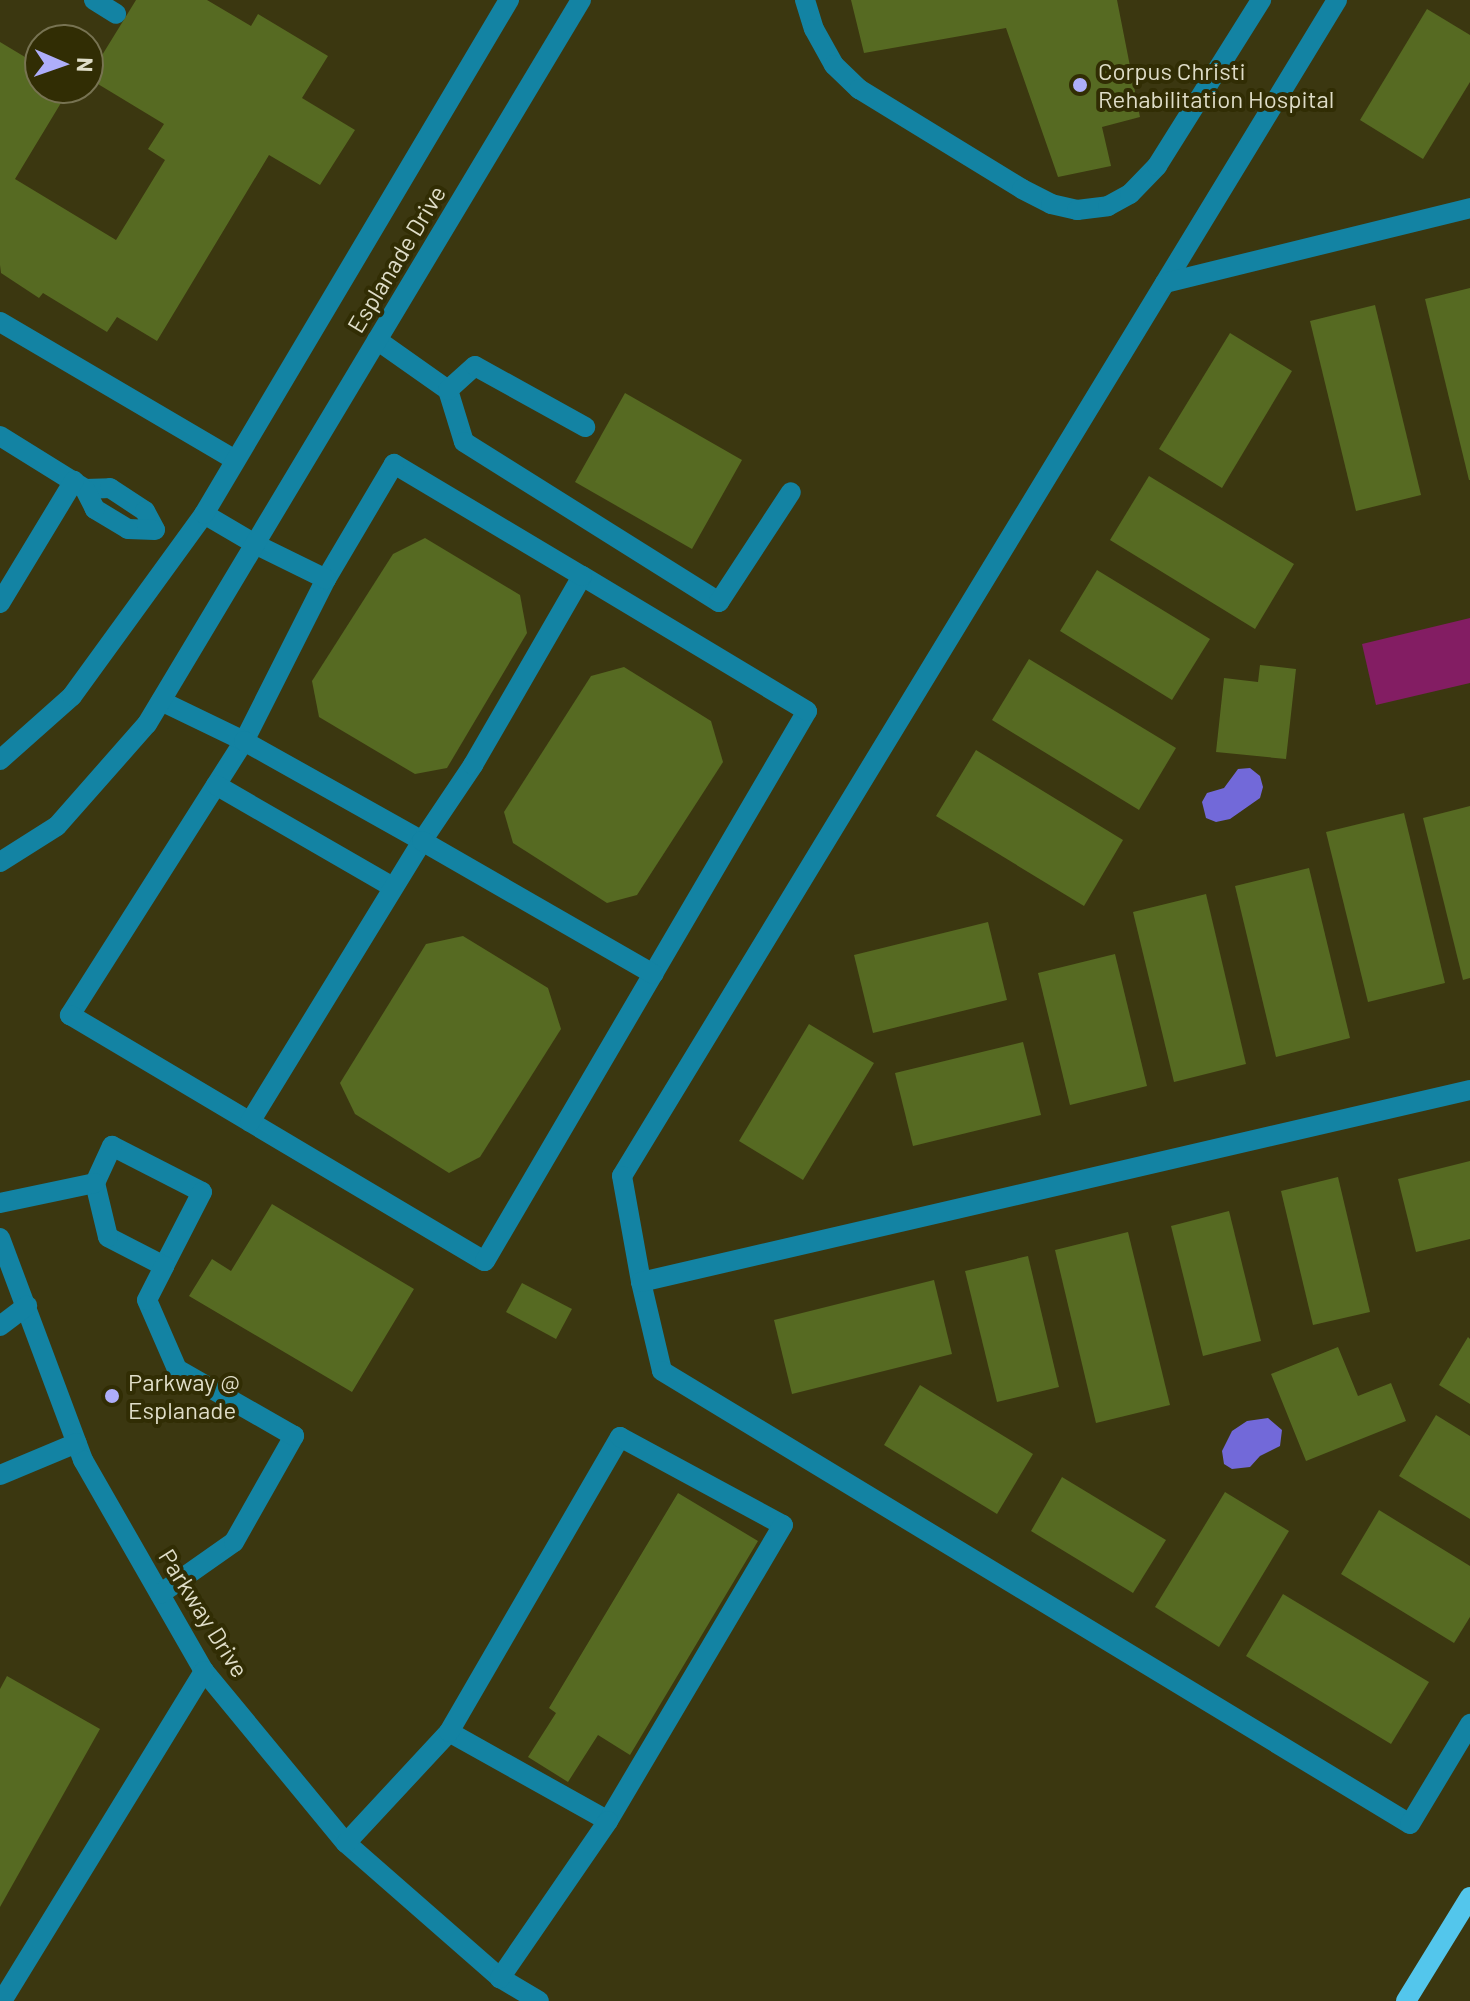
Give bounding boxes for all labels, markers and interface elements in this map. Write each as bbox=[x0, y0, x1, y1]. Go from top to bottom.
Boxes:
north arrow bbox=[24, 24, 104, 104]
text: N bbox=[73, 57, 99, 73]
place label: Corpus Christi Rehabilitation Hospital bbox=[1098, 57, 1334, 113]
marker: Corpus Christi Rehabilitation Hospital bbox=[1069, 74, 1091, 96]
street label: Esplanade Drive bbox=[341, 180, 451, 338]
place label: Parkway @ Esplanade bbox=[128, 1368, 240, 1424]
marker: Parkway @ Esplanade bbox=[103, 1387, 121, 1405]
street label: Parkway Drive bbox=[153, 1544, 255, 1682]

